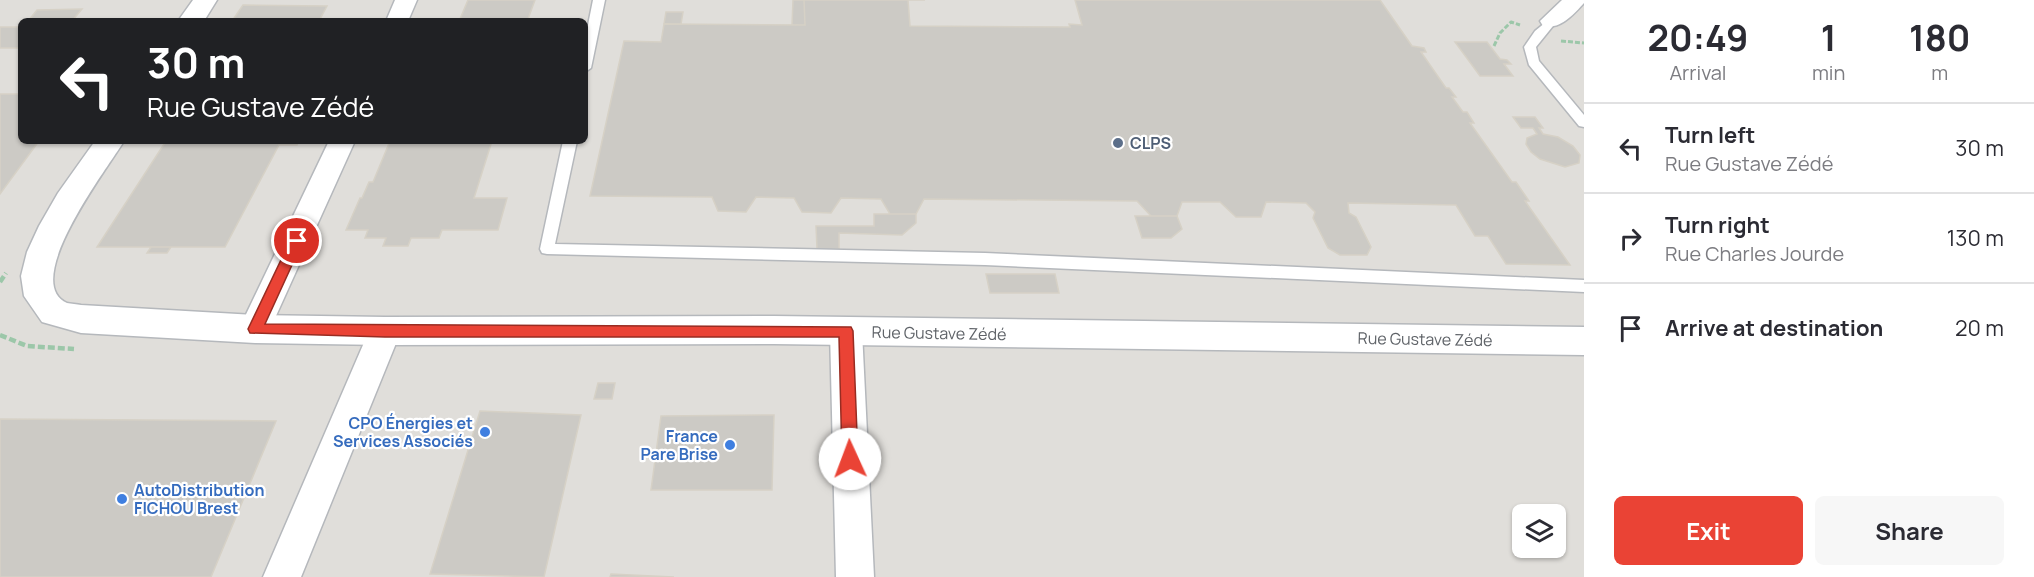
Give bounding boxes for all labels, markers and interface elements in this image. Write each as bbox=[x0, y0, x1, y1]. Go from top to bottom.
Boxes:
text: 20:49 bbox=[1648, 13, 1748, 62]
text: 1 bbox=[1821, 13, 1837, 62]
text: 180 bbox=[1909, 13, 1970, 62]
text: 30 m bbox=[147, 33, 245, 91]
icon: left bbox=[48, 42, 126, 120]
text: Arrival bbox=[1669, 59, 1727, 86]
text: min bbox=[1812, 59, 1845, 86]
text: m bbox=[1931, 59, 1948, 86]
text: Rue Gustave Zédé bbox=[147, 88, 374, 125]
text: Turn left bbox=[1665, 120, 1755, 150]
place label: CLPS bbox=[1130, 132, 1171, 154]
icon: left bbox=[1614, 132, 1647, 165]
text: 30 m bbox=[1955, 133, 2004, 163]
marker: CLPS bbox=[1111, 136, 1125, 150]
text: Rue Gustave Zédé bbox=[1665, 150, 1833, 177]
text: Turn right bbox=[1665, 210, 1770, 240]
pin bbox=[271, 215, 322, 266]
icon: right bbox=[1614, 222, 1647, 255]
text: 130 m bbox=[1947, 223, 2004, 253]
icon: arrive bbox=[280, 224, 313, 257]
text: Rue Charles Jourde bbox=[1665, 240, 1844, 267]
icon: arrive bbox=[1614, 312, 1647, 345]
text: Arrive at destination bbox=[1665, 313, 1883, 343]
text: 20 m bbox=[1955, 313, 2004, 343]
street label: Rue Gustave Zédé bbox=[871, 321, 1007, 345]
street label: Rue Gustave Zédé bbox=[1357, 327, 1493, 351]
place label: CPO Énergies et Services Associés bbox=[333, 412, 473, 452]
marker: CPO Énergies et Services Associés bbox=[478, 425, 492, 439]
place label: France Pare Brise bbox=[640, 425, 718, 465]
position arrow bbox=[818, 427, 882, 491]
marker: France Pare Brise bbox=[723, 438, 737, 452]
place label: AutoDistribution FICHOU Brest bbox=[134, 479, 264, 519]
marker: AutoDistribution FICHOU Brest bbox=[115, 492, 129, 506]
button: Exit bbox=[1614, 496, 1803, 565]
button: Share bbox=[1815, 496, 2004, 565]
map controls bbox=[1512, 504, 1566, 558]
button: layers bbox=[1512, 504, 1566, 558]

